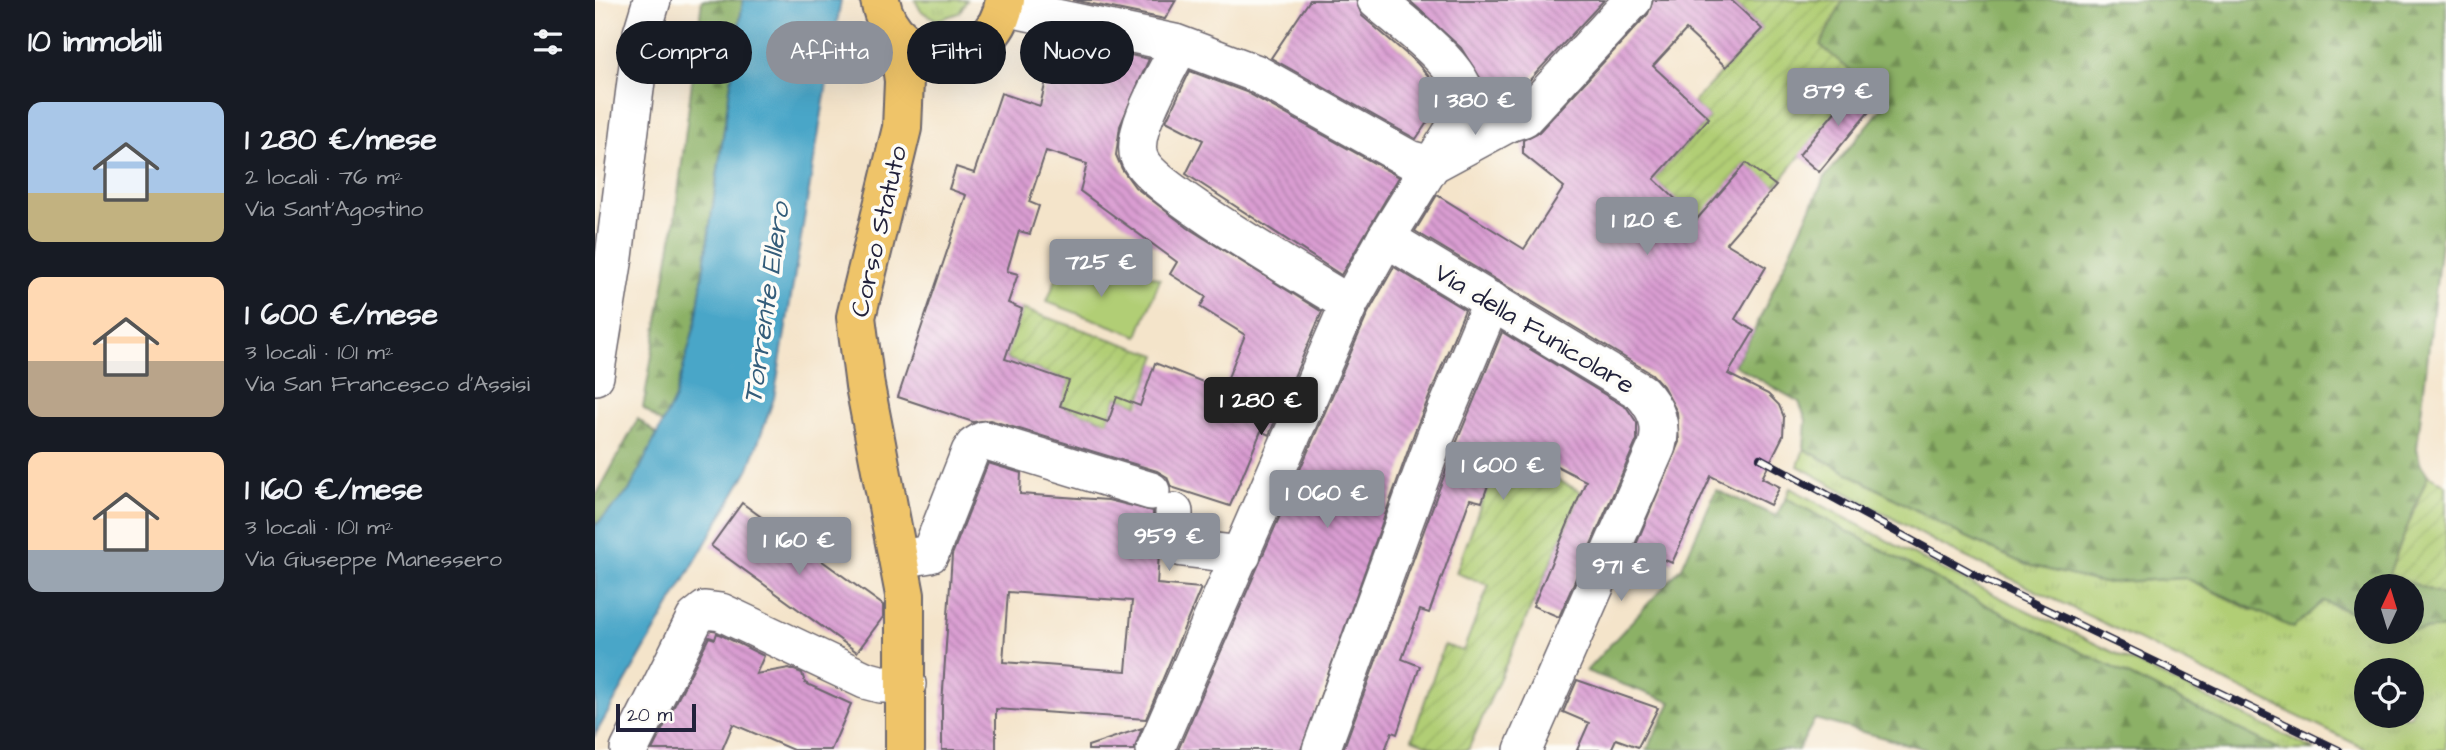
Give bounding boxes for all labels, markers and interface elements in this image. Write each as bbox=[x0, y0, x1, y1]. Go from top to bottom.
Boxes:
text: 10 immobili bbox=[28, 21, 162, 63]
chip: Compra bbox=[616, 21, 752, 84]
chip: Affitta bbox=[766, 21, 893, 84]
chip: Filtri bbox=[907, 21, 1006, 84]
chip: Nuovo bbox=[1020, 21, 1134, 84]
icon: filters bbox=[529, 23, 567, 61]
pin: 879 € bbox=[1789, 68, 1887, 128]
text: 879 € bbox=[1803, 75, 1873, 107]
pin: 1 380 € bbox=[1410, 78, 1540, 137]
text: 1 380 € bbox=[1435, 84, 1515, 116]
text: 1 280 €/mese bbox=[245, 119, 437, 161]
icon: home bbox=[84, 130, 168, 214]
street label: Corso Statuto bbox=[842, 142, 916, 320]
text: 2 locali · 76 m² bbox=[245, 161, 403, 193]
text: Via Sant'Agostino bbox=[245, 193, 423, 225]
water label: Torrente Ellero bbox=[733, 198, 800, 406]
pin: 1 120 € bbox=[1582, 198, 1712, 257]
text: 1 120 € bbox=[1612, 204, 1682, 236]
pin: 725 € bbox=[1052, 240, 1150, 299]
text: 725 € bbox=[1065, 246, 1137, 278]
street label: Via della Funicolare bbox=[1427, 255, 1641, 403]
text: 1 600 €/mese bbox=[245, 294, 438, 336]
icon: home bbox=[84, 305, 168, 389]
text: 3 locali · 101 m² bbox=[245, 336, 394, 368]
text: Via San Francesco d'Assisi bbox=[245, 368, 530, 400]
pin: 1 280 € bbox=[1196, 378, 1326, 437]
text: 1 280 € bbox=[1220, 384, 1302, 416]
pin: 1 600 € bbox=[1438, 442, 1568, 502]
text: 1 600 € bbox=[1461, 449, 1545, 481]
text: 1 160 €/mese bbox=[245, 469, 423, 511]
pin: 1 060 € bbox=[1262, 470, 1392, 530]
text: 1 060 € bbox=[1285, 477, 1369, 509]
icon: home bbox=[84, 480, 168, 564]
text: 3 locali · 101 m² bbox=[245, 511, 394, 543]
pin: 959 € bbox=[1120, 514, 1218, 573]
pin: 1 160 € bbox=[734, 518, 864, 577]
text: 959 € bbox=[1134, 520, 1204, 552]
text: 1 160 € bbox=[763, 524, 835, 556]
text: Via Giuseppe Manessero bbox=[245, 543, 502, 575]
pin: 971 € bbox=[1572, 544, 1670, 603]
text: 971 € bbox=[1592, 550, 1650, 582]
north arrow bbox=[2354, 574, 2424, 644]
map controls bbox=[2354, 574, 2424, 728]
button: locate bbox=[2354, 658, 2424, 728]
scale bar bbox=[616, 701, 697, 733]
text: 20 m bbox=[627, 702, 672, 729]

